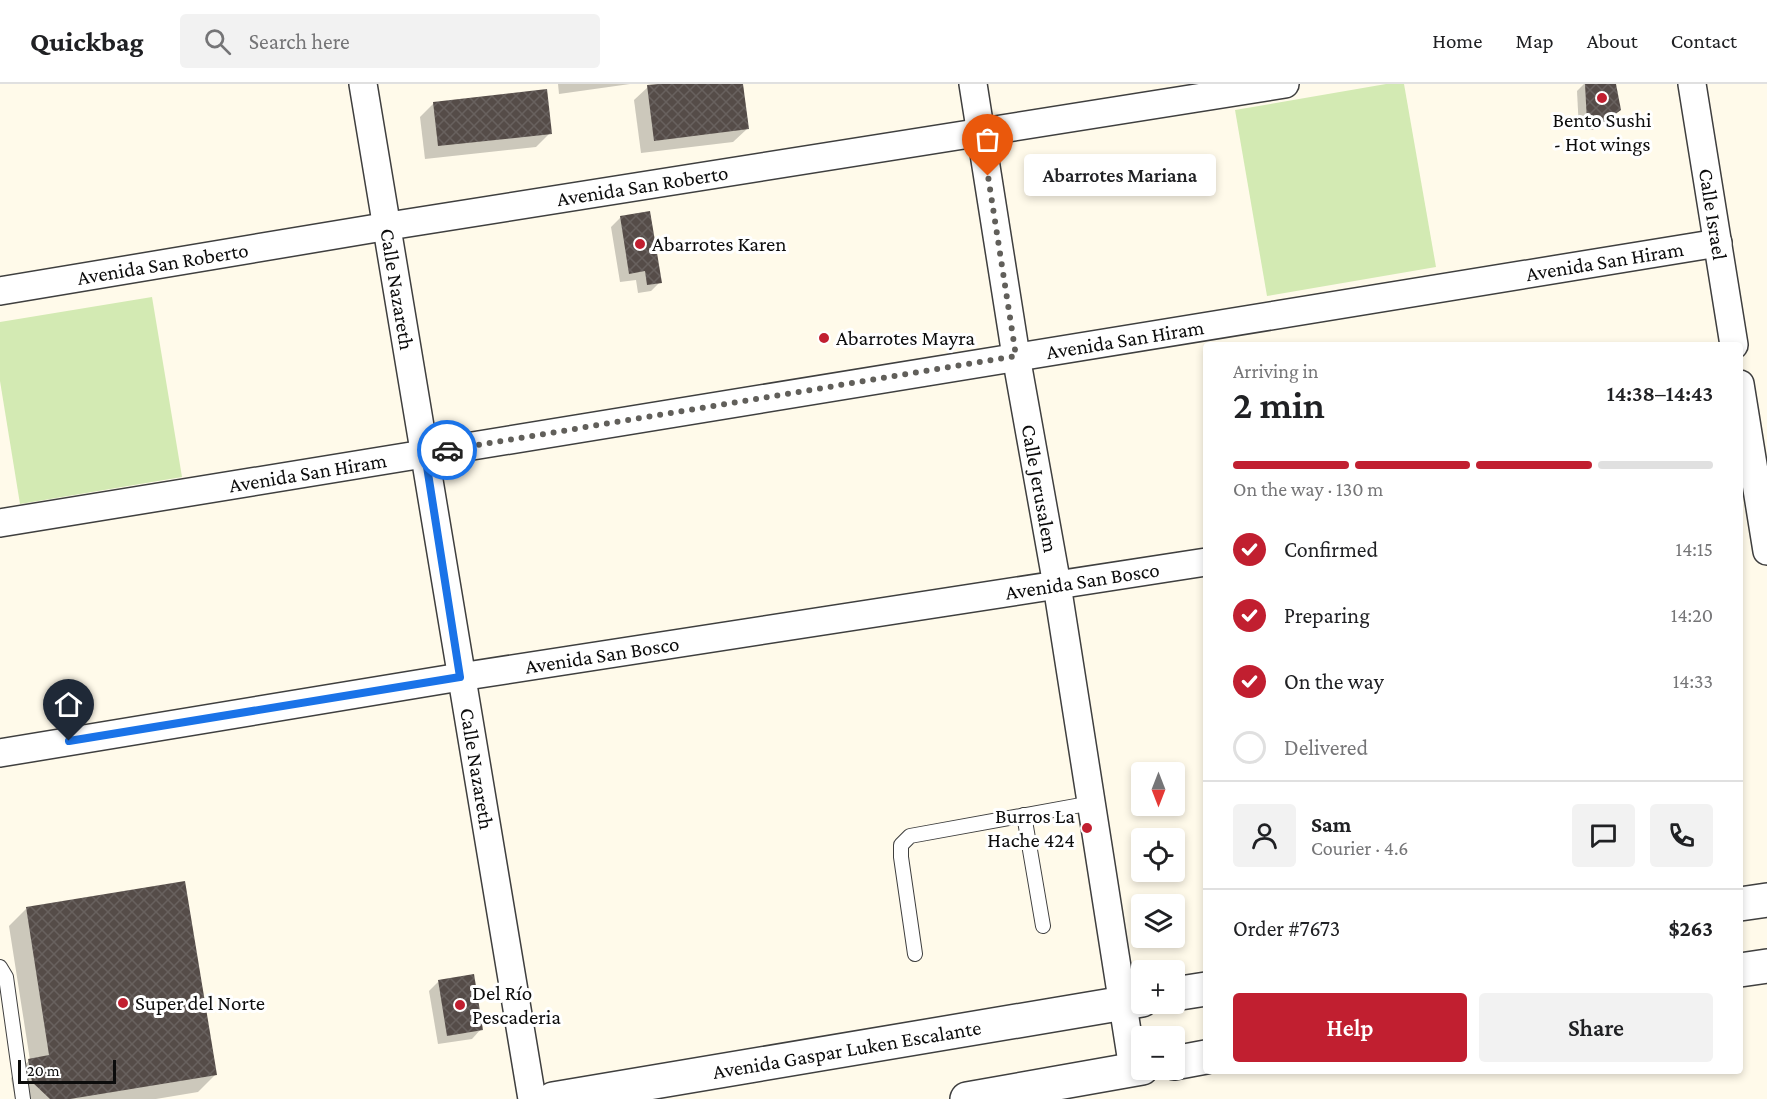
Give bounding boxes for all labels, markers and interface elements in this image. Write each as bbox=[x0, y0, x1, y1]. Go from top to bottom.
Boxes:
search box bbox=[180, 14, 600, 68]
icon: search bbox=[201, 25, 234, 58]
text: Quickbag bbox=[30, 26, 144, 57]
text: Search here bbox=[249, 29, 350, 54]
text: Home bbox=[1432, 29, 1482, 53]
text: Map bbox=[1515, 29, 1554, 53]
text: About bbox=[1587, 29, 1638, 53]
text: Contact bbox=[1671, 29, 1737, 53]
marker: Bento Sushi - Hot wings bbox=[1595, 91, 1609, 105]
place label: Bento Sushi - Hot wings bbox=[1552, 108, 1652, 156]
pin bbox=[962, 114, 1013, 176]
icon: bag bbox=[971, 123, 1004, 156]
callout: Abarrotes Mariana bbox=[1024, 155, 1216, 197]
street label: Avenida San Roberto bbox=[555, 160, 730, 211]
text: Abarrotes Mariana bbox=[1043, 164, 1197, 186]
street label: Calle Israel bbox=[1694, 167, 1732, 262]
street label: Calle Nazareth bbox=[375, 227, 419, 352]
place label: Abarrotes Karen bbox=[652, 232, 787, 256]
marker: Abarrotes Karen bbox=[633, 237, 647, 251]
street label: Avenida San Hiram bbox=[1524, 237, 1686, 286]
street label: Avenida San Roberto bbox=[75, 238, 250, 290]
street label: Avenida San Hiram bbox=[1045, 315, 1206, 364]
place label: Abarrotes Mayra bbox=[836, 326, 975, 350]
marker: Abarrotes Mayra bbox=[817, 331, 831, 345]
text: Arriving in bbox=[1233, 360, 1318, 382]
text: 14:38–14:43 bbox=[1607, 381, 1713, 406]
text: 2 min bbox=[1233, 383, 1325, 426]
courier bbox=[417, 420, 477, 480]
street label: Calle Jerusalem bbox=[1016, 422, 1063, 555]
icon: car bbox=[431, 434, 464, 467]
street label: Avenida San Hiram bbox=[227, 448, 389, 497]
text: On the way · 130 m bbox=[1233, 478, 1383, 500]
icon: check bbox=[1233, 533, 1266, 566]
text: Confirmed bbox=[1284, 537, 1378, 562]
text: 14:15 bbox=[1676, 538, 1713, 560]
street label: Avenida San Bosco bbox=[1004, 557, 1161, 605]
icon: check bbox=[1233, 599, 1266, 632]
text: Preparing bbox=[1284, 603, 1370, 628]
text: 14:20 bbox=[1671, 604, 1713, 626]
street label: Avenida San Bosco bbox=[523, 631, 681, 679]
icon: check bbox=[1233, 665, 1266, 698]
text: On the way bbox=[1284, 669, 1384, 694]
text: 14:33 bbox=[1673, 670, 1713, 692]
pin bbox=[43, 679, 94, 741]
icon: home bbox=[52, 688, 85, 721]
street label: Calle Nazareth bbox=[455, 706, 499, 831]
text: Delivered bbox=[1284, 735, 1368, 760]
north arrow bbox=[1131, 762, 1185, 816]
map controls bbox=[1131, 762, 1185, 1080]
place label: Burros La Hache 424 bbox=[987, 804, 1075, 852]
button: person bbox=[1233, 804, 1296, 867]
button: chat bbox=[1572, 804, 1635, 867]
button: phone bbox=[1650, 804, 1713, 867]
text: Sam bbox=[1311, 812, 1351, 837]
marker: Burros La Hache 424 bbox=[1080, 821, 1094, 835]
button: locate bbox=[1131, 828, 1185, 882]
text: Courier · 4.6 bbox=[1311, 837, 1409, 859]
button: layers bbox=[1131, 894, 1185, 948]
text: Order #7673 bbox=[1233, 916, 1340, 941]
text: $263 bbox=[1668, 916, 1713, 941]
button: + bbox=[1131, 960, 1185, 1014]
place label: Del Río Pescaderia bbox=[472, 981, 561, 1029]
place label: Super del Norte bbox=[135, 991, 265, 1015]
button: Help bbox=[1233, 993, 1467, 1062]
button: Share bbox=[1479, 993, 1713, 1062]
marker: Super del Norte bbox=[116, 996, 130, 1010]
marker: Del Río Pescaderia bbox=[453, 998, 467, 1012]
street label: Avenida Gaspar Luken Escalante bbox=[711, 1015, 983, 1084]
button: − bbox=[1131, 1026, 1185, 1080]
scale bar bbox=[18, 1057, 116, 1084]
text: 20 m bbox=[27, 1062, 60, 1079]

